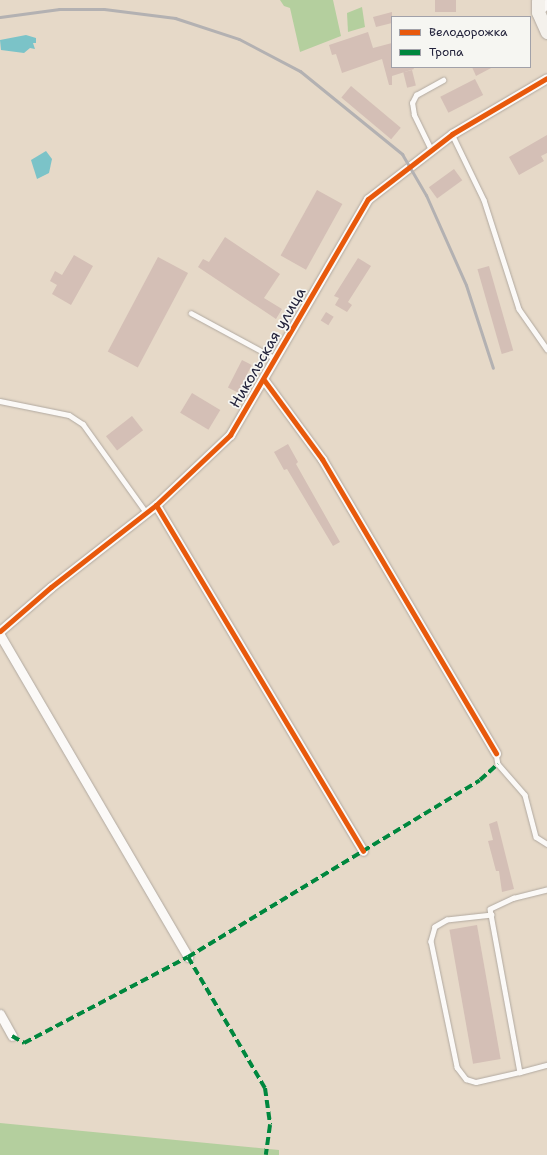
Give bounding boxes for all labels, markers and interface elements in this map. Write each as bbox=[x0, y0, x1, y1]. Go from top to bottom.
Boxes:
legend bbox=[391, 16, 531, 68]
text: Велодорожка bbox=[429, 24, 507, 40]
text: Тропа bbox=[429, 44, 463, 60]
street label: Никольская улица bbox=[226, 285, 310, 411]

